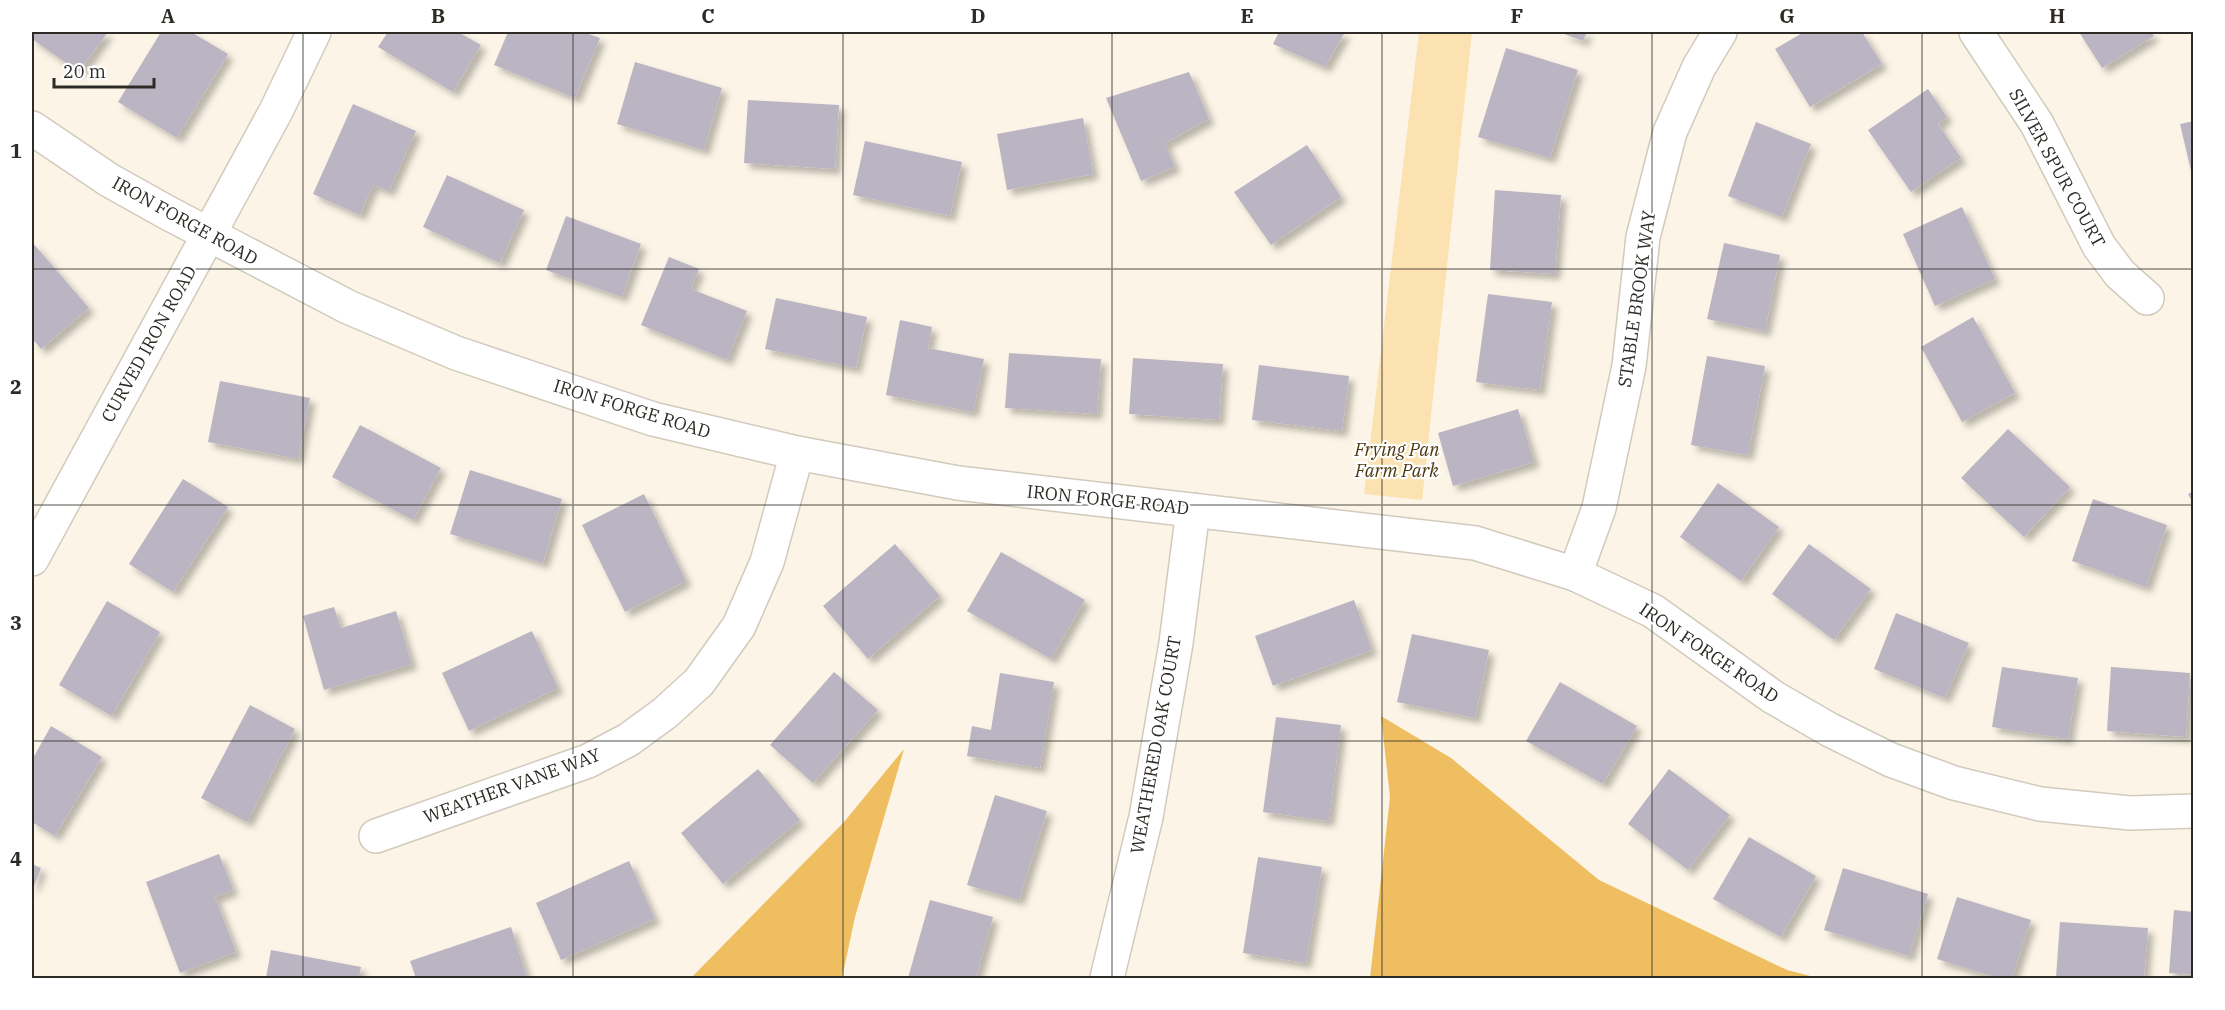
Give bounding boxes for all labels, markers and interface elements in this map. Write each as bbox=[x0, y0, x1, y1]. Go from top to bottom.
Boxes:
text: A bbox=[161, 2, 175, 29]
text: B bbox=[431, 2, 445, 29]
text: C bbox=[701, 2, 715, 29]
text: D bbox=[970, 2, 986, 29]
text: E bbox=[1240, 2, 1254, 29]
text: F bbox=[1511, 2, 1523, 29]
text: G bbox=[1779, 2, 1795, 29]
text: H bbox=[2049, 2, 2065, 29]
scale bar bbox=[54, 51, 154, 89]
text: 20 m bbox=[63, 60, 106, 83]
street label: SILVER SPUR COURT bbox=[2004, 84, 2111, 252]
text: 1 bbox=[10, 137, 22, 164]
street label: IRON FORGE ROAD bbox=[108, 171, 262, 270]
street label: STABLE BROOK WAY bbox=[1613, 208, 1660, 389]
street label: CURVED IRON ROAD bbox=[96, 261, 201, 426]
text: 2 bbox=[10, 373, 22, 400]
street label: IRON FORGE ROAD bbox=[551, 374, 713, 443]
park label: Frying Pan Farm Park bbox=[1354, 438, 1440, 482]
street label: IRON FORGE ROAD bbox=[1026, 480, 1190, 519]
street label: IRON FORGE ROAD bbox=[1635, 597, 1783, 708]
text: 3 bbox=[10, 609, 22, 636]
street label: WEATHERED OAK COURT bbox=[1125, 634, 1186, 856]
street label: WEATHER VANE WAY bbox=[420, 743, 604, 828]
text: 4 bbox=[10, 845, 22, 872]

